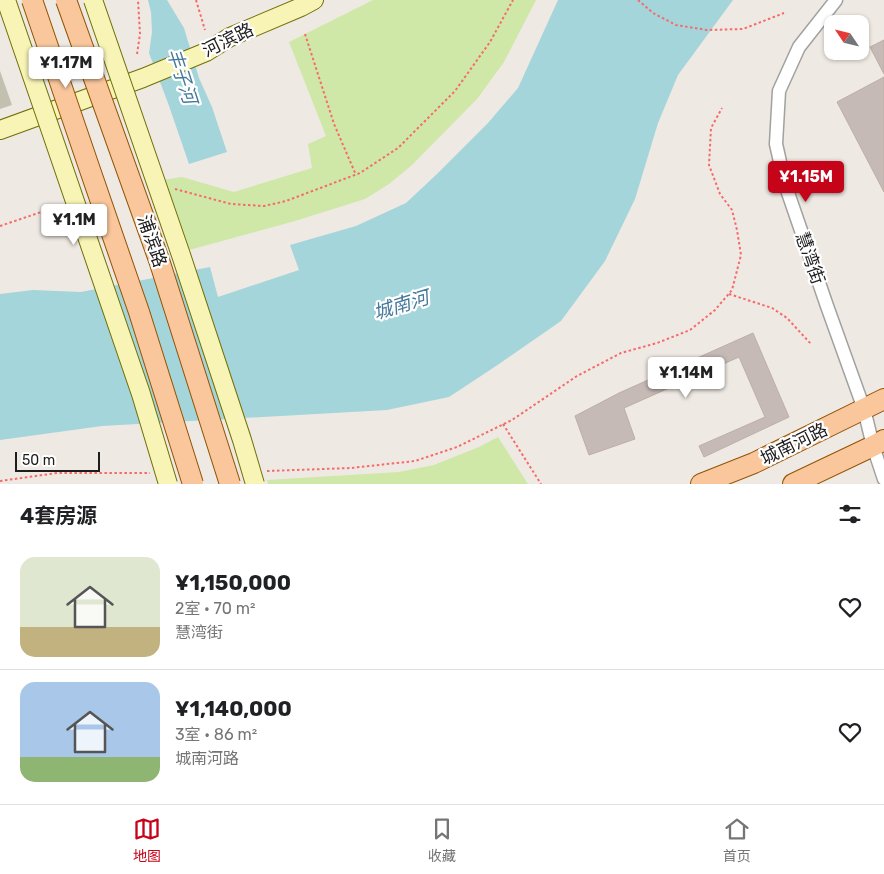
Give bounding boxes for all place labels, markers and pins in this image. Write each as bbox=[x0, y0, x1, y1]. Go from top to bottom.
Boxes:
pin: ¥1.17M bbox=[25, 46, 107, 89]
pin: ¥1.15M bbox=[765, 160, 847, 203]
pin: ¥1.1M bbox=[39, 204, 109, 246]
pin: ¥1.14M bbox=[645, 356, 727, 399]

